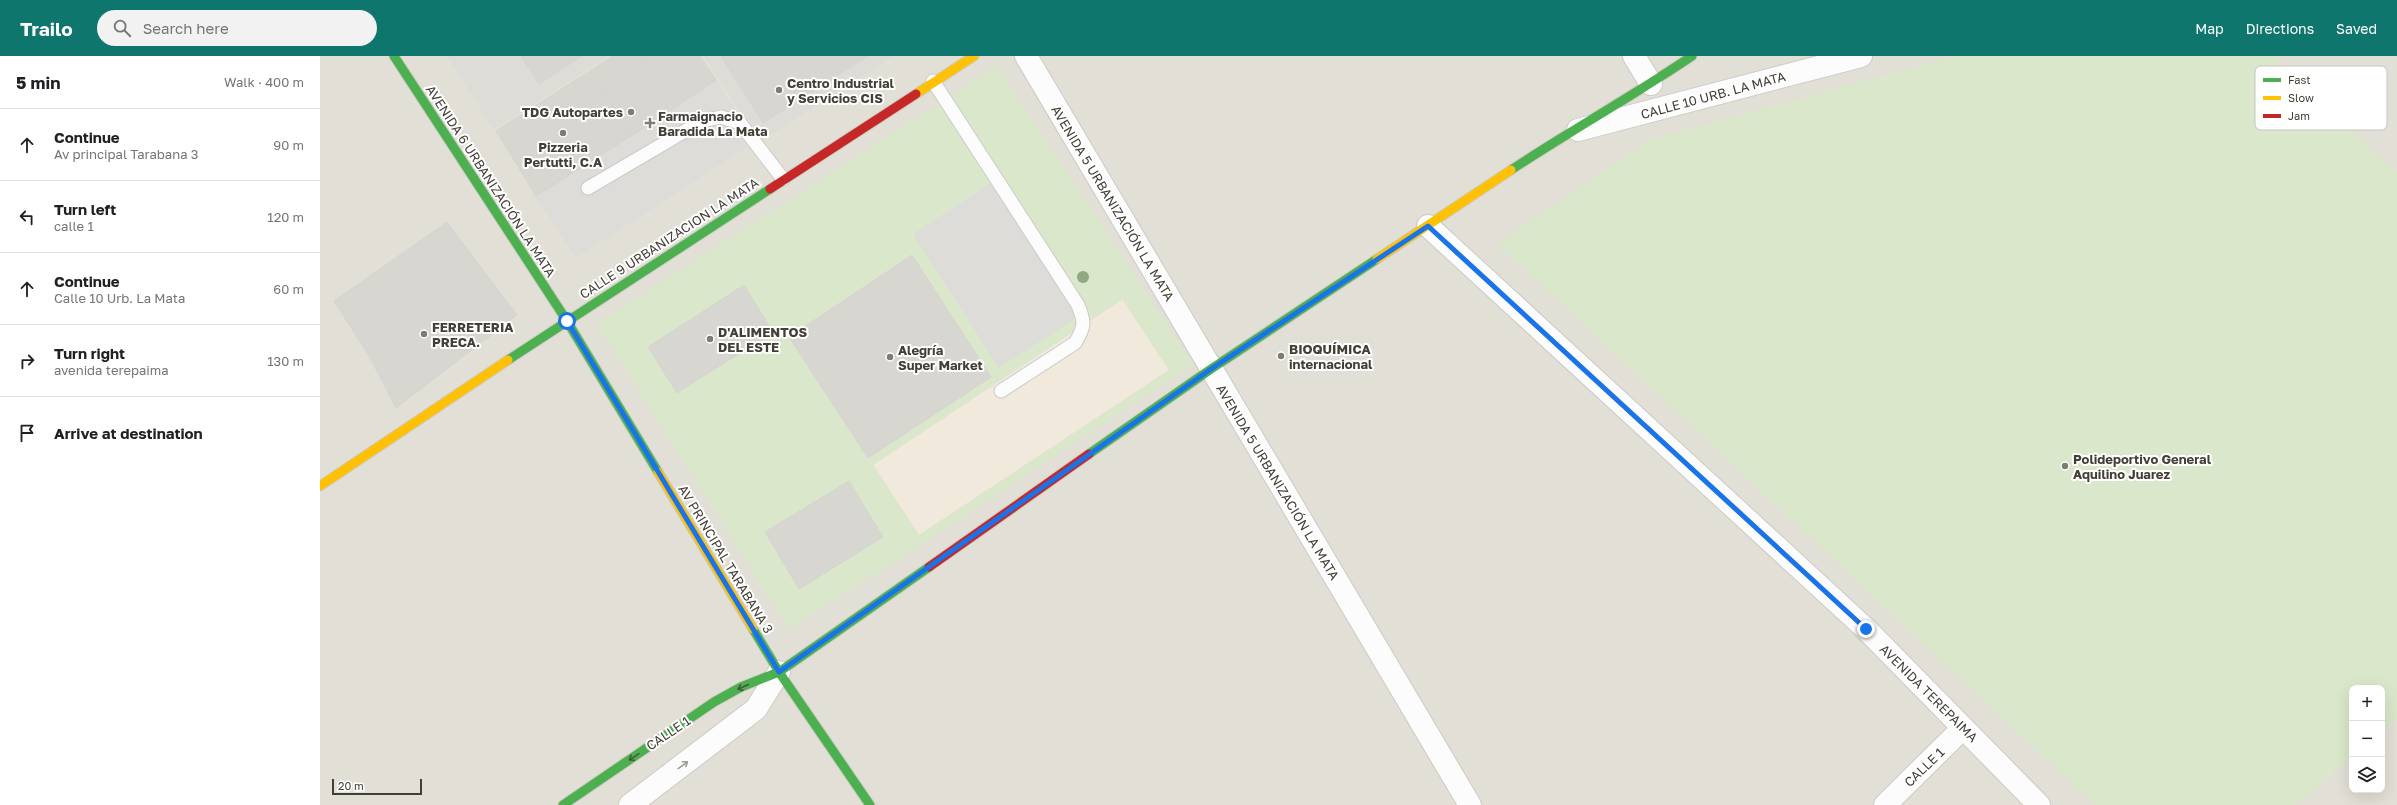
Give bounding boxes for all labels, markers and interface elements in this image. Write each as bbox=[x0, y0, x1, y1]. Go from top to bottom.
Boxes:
search box bbox=[97, 10, 377, 46]
text: Trailo bbox=[20, 17, 73, 40]
icon: search bbox=[111, 17, 133, 39]
text: Search here bbox=[143, 19, 229, 37]
text: Map bbox=[2195, 20, 2224, 37]
text: Directions bbox=[2246, 20, 2314, 37]
text: Saved bbox=[2336, 20, 2377, 37]
legend bbox=[2255, 66, 2387, 130]
street label: CALLE 10 URB. LA MATA bbox=[1639, 68, 1787, 122]
text: 5 min bbox=[16, 72, 60, 93]
text: Fast bbox=[2288, 73, 2311, 86]
text: Walk · 400 m bbox=[224, 74, 304, 90]
place label: Centro Industrial y Servicios CIS bbox=[787, 75, 894, 106]
street label: AVENIDA 6 URBANIZACIÓN LA MATA bbox=[423, 82, 559, 280]
marker: Centro Industrial y Servicios CIS bbox=[774, 85, 784, 95]
text: Slow bbox=[2288, 91, 2314, 104]
street label: AVENIDA 5 URBANIZACIÓN LA MATA bbox=[1048, 102, 1178, 304]
place label: TDG Autopartes bbox=[522, 104, 623, 120]
marker: TDG Autopartes bbox=[626, 107, 636, 117]
place label: Farmaignacio Baradida La Mata bbox=[658, 108, 768, 139]
text: Jam bbox=[2288, 109, 2310, 122]
marker: Farmaignacio Baradida La Mata bbox=[645, 118, 655, 128]
text: Continue bbox=[54, 128, 120, 146]
marker: Pizzeria Pertutti, C.A bbox=[558, 128, 568, 138]
icon: ahead bbox=[16, 134, 38, 156]
text: 90 m bbox=[273, 137, 304, 153]
place label: Pizzeria Pertutti, C.A bbox=[524, 139, 603, 170]
text: Av principal Tarabana 3 bbox=[54, 146, 198, 162]
street label: CALLE 9 URBANIZACION LA MATA bbox=[577, 174, 762, 302]
text: Turn left bbox=[54, 200, 116, 218]
icon: left bbox=[16, 206, 38, 228]
text: 120 m bbox=[267, 209, 304, 225]
text: calle 1 bbox=[54, 218, 94, 234]
text: Continue bbox=[54, 272, 120, 290]
icon: ahead bbox=[16, 278, 38, 300]
text: 60 m bbox=[273, 281, 304, 297]
text: Calle 10 Urb. La Mata bbox=[54, 290, 185, 306]
route start bbox=[558, 312, 576, 330]
place label: FERRETERIA PRECA. bbox=[432, 319, 514, 350]
place label: D'ALIMENTOS DEL ESTE bbox=[718, 324, 807, 355]
marker: FERRETERIA PRECA. bbox=[419, 329, 429, 339]
marker: D'ALIMENTOS DEL ESTE bbox=[705, 334, 715, 344]
place label: BIOQUÍMICA internacional bbox=[1289, 341, 1373, 372]
place label: Alegría Super Market bbox=[898, 342, 983, 373]
text: Turn right bbox=[54, 344, 125, 362]
icon: right bbox=[16, 350, 38, 372]
marker: BIOQUÍMICA internacional bbox=[1276, 351, 1286, 361]
marker: Alegría Super Market bbox=[885, 352, 895, 362]
text: 130 m bbox=[267, 353, 304, 369]
text: avenida terepaima bbox=[54, 362, 169, 378]
street label: AVENIDA 5 URBANIZACIÓN LA MATA bbox=[1213, 381, 1343, 583]
icon: arrive bbox=[16, 422, 38, 444]
text: Arrive at destination bbox=[54, 424, 203, 442]
place label: Polideportivo General Aquilino Juarez bbox=[2073, 451, 2212, 482]
marker: Polideportivo General Aquilino Juarez bbox=[2060, 461, 2070, 471]
street label: AV PRINCIPAL TARABANA 3 bbox=[675, 482, 777, 636]
route end bbox=[1857, 620, 1875, 638]
street label: AVENIDA TEREPAIMA bbox=[1877, 641, 1981, 745]
one-way arrow bbox=[737, 683, 749, 691]
map controls bbox=[2349, 685, 2385, 793]
button: + bbox=[2349, 685, 2385, 721]
street label: CALLE 1 bbox=[643, 712, 693, 754]
button: − bbox=[2349, 721, 2385, 757]
street label: CALLE 1 bbox=[1901, 744, 1947, 790]
one-way arrow bbox=[628, 753, 639, 761]
button: layers bbox=[2349, 757, 2385, 793]
one-way arrow bbox=[678, 761, 689, 769]
scale bar bbox=[332, 777, 422, 796]
text: 20 m bbox=[338, 779, 364, 792]

